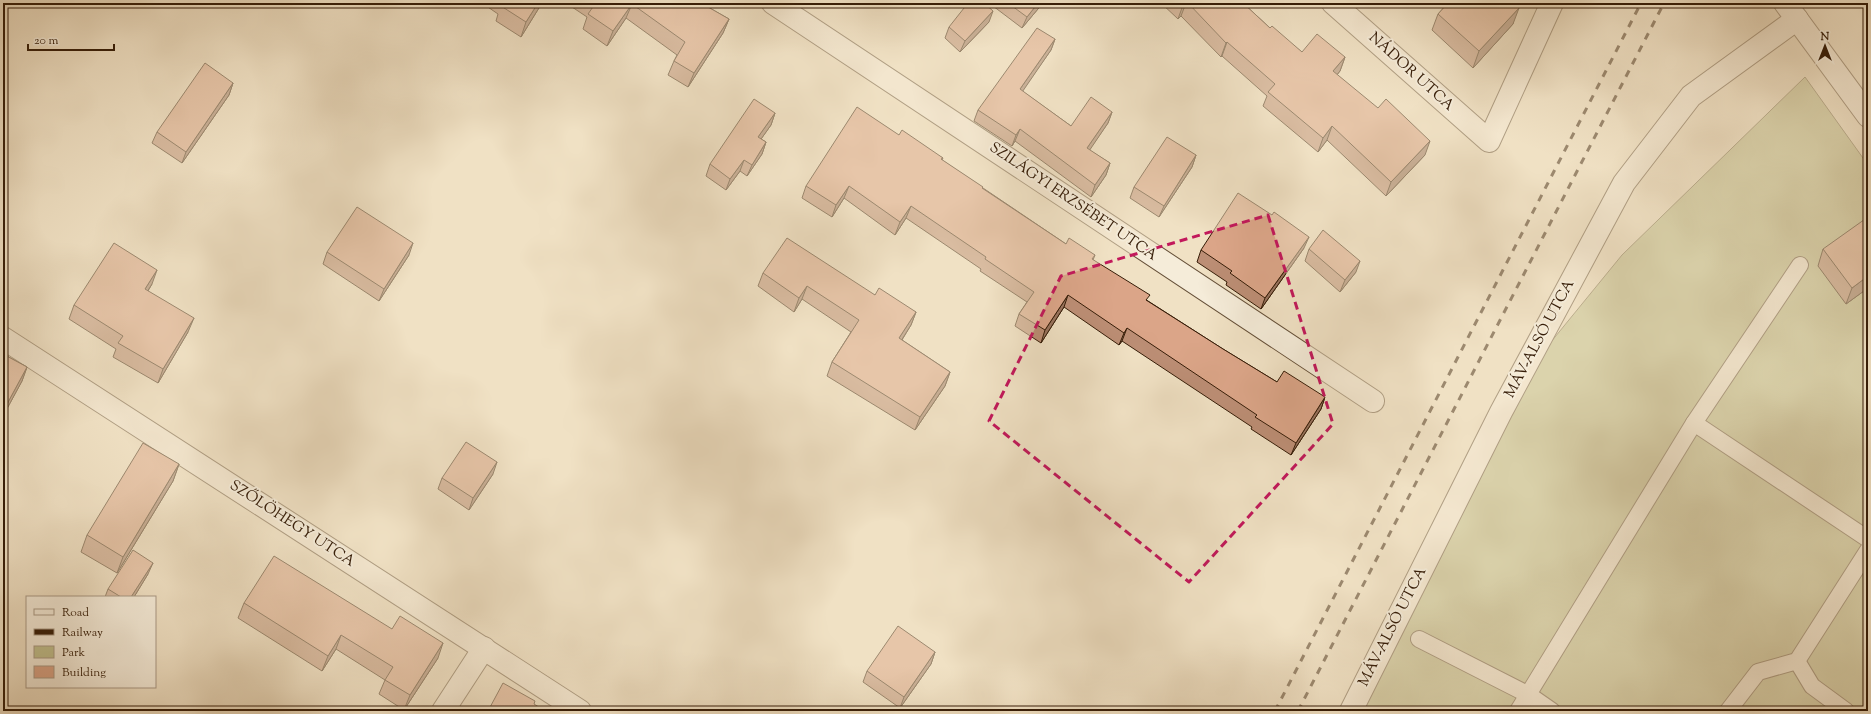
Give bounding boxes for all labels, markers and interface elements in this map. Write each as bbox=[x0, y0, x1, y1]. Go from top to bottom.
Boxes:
scale bar bbox=[28, 26, 114, 52]
north arrow bbox=[1805, 26, 1845, 66]
street label: NÁDOR UTCA bbox=[1363, 27, 1459, 116]
text: N bbox=[1820, 29, 1830, 45]
text: 20 m bbox=[34, 32, 59, 50]
street label: SZILÁGYI ERZSÉBET UTCA bbox=[985, 137, 1162, 266]
street label: MÁV-ALSÓ UTCA bbox=[1498, 275, 1580, 402]
street label: SZŐLÖHEGY UTCA bbox=[225, 474, 360, 572]
street label: MÁV-ALSÓ UTCA bbox=[1352, 563, 1432, 690]
legend bbox=[26, 596, 156, 688]
text: Road bbox=[62, 604, 89, 622]
text: Railway bbox=[62, 624, 103, 642]
text: Park bbox=[62, 644, 85, 662]
text: Building bbox=[62, 664, 106, 682]

